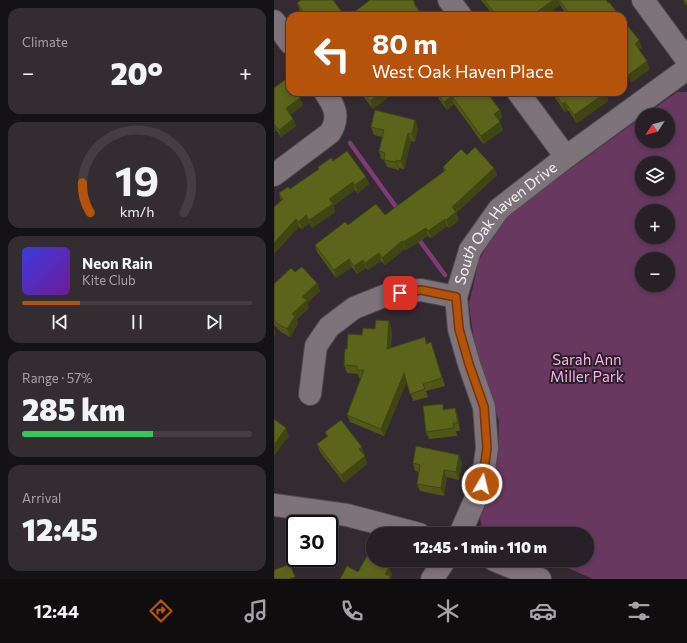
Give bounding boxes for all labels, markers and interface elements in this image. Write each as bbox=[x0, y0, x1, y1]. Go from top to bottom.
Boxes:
text: 80 m bbox=[372, 26, 438, 60]
icon: left bbox=[306, 28, 358, 80]
text: Climate bbox=[22, 34, 68, 50]
text: 20° bbox=[110, 54, 163, 91]
text: − bbox=[22, 59, 35, 86]
text: + bbox=[239, 59, 252, 86]
text: West Oak Haven Place bbox=[372, 60, 553, 82]
north arrow bbox=[635, 108, 675, 148]
map controls bbox=[635, 108, 675, 292]
text: 19 bbox=[115, 154, 159, 205]
button: layers bbox=[635, 156, 675, 196]
street label: South Oak Haven Drive bbox=[450, 157, 560, 287]
text: km/h bbox=[120, 202, 154, 220]
button: + bbox=[635, 204, 675, 244]
button: − bbox=[635, 252, 675, 292]
text: Neon Rain bbox=[82, 254, 153, 272]
text: Kite Club bbox=[82, 272, 136, 288]
pin bbox=[383, 276, 417, 310]
icon: arrive bbox=[389, 282, 411, 304]
icon: previous bbox=[49, 311, 71, 333]
icon: pause bbox=[126, 311, 148, 333]
icon: next bbox=[203, 311, 225, 333]
park label: Sarah Ann Miller Park bbox=[550, 350, 624, 385]
text: Range · 57% bbox=[22, 370, 93, 386]
text: 285 km bbox=[22, 390, 125, 427]
position arrow bbox=[461, 463, 503, 505]
text: Arrival bbox=[22, 490, 61, 506]
text: 12:45 bbox=[22, 510, 98, 547]
speed limit sign: 30 bbox=[286, 515, 338, 567]
text: 12:45 · 1 min · 110 m bbox=[413, 538, 547, 556]
icon: directions bbox=[147, 597, 175, 625]
icon: music bbox=[242, 597, 270, 625]
icon: phone bbox=[338, 597, 366, 625]
icon: climate bbox=[434, 597, 462, 625]
icon: car bbox=[529, 597, 557, 625]
icon: filters bbox=[625, 597, 653, 625]
text: 12:44 bbox=[34, 600, 79, 622]

